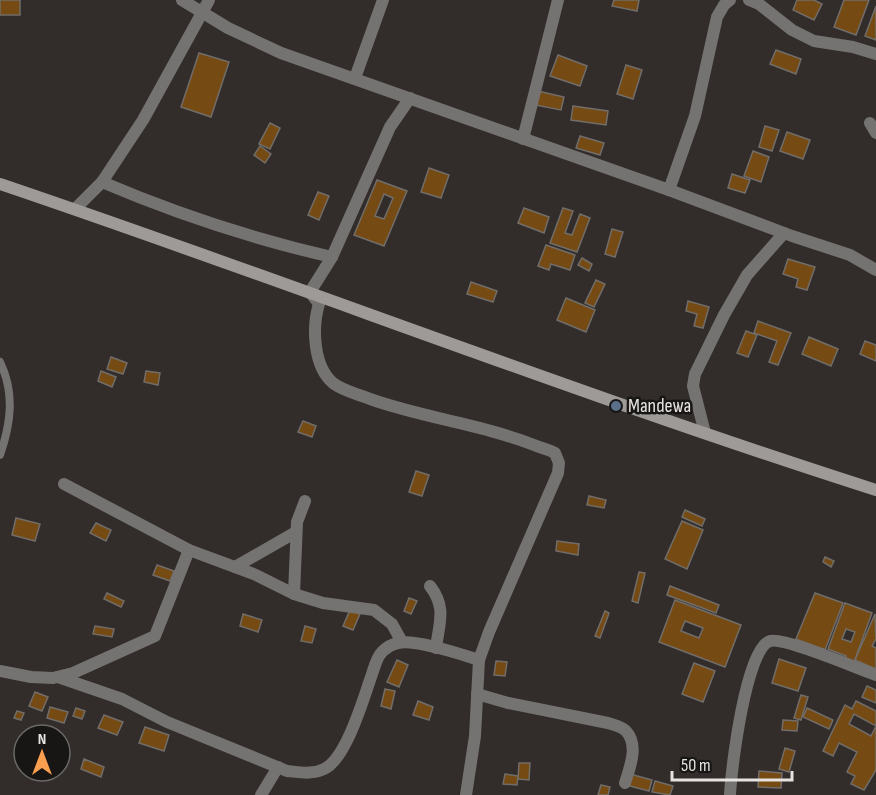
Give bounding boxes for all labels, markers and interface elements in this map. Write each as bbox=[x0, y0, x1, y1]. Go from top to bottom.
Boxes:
place label: Mandewa bbox=[628, 394, 691, 418]
marker: Mandewa bbox=[609, 399, 623, 413]
north arrow bbox=[12, 723, 72, 783]
text: N bbox=[38, 730, 46, 749]
scale bar bbox=[672, 744, 792, 782]
text: 50 m bbox=[681, 755, 711, 776]

